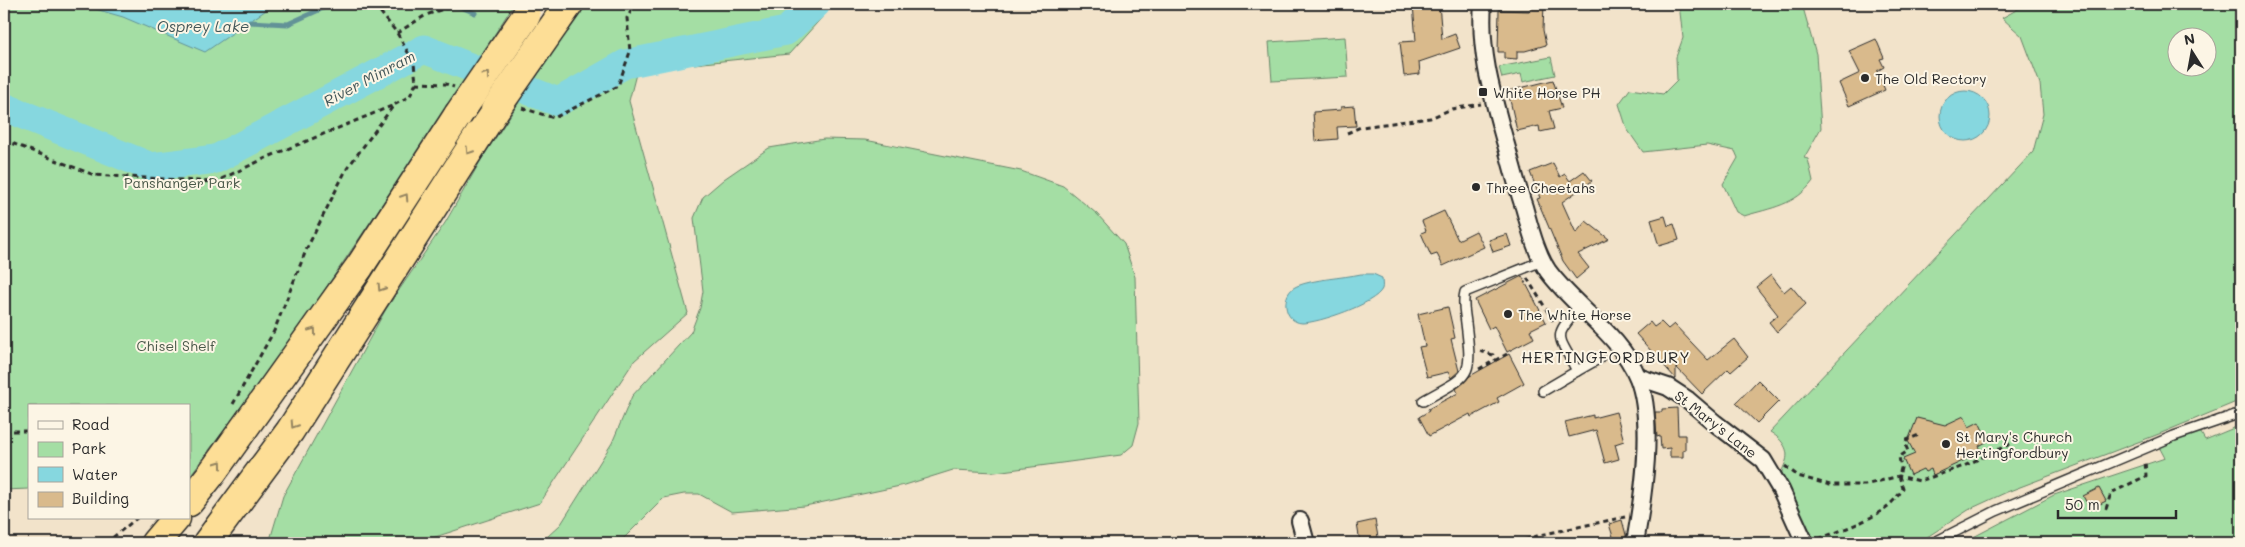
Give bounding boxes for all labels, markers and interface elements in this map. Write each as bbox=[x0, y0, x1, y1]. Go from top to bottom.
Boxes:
water label: Osprey Lake bbox=[157, 16, 249, 36]
north arrow bbox=[2168, 28, 2218, 78]
text: N bbox=[2182, 28, 2196, 49]
water label: River Mimram bbox=[320, 45, 418, 111]
place label: The Old Rectory bbox=[1875, 69, 1986, 88]
one-way arrow bbox=[480, 71, 489, 81]
marker: The Old Rectory bbox=[1859, 72, 1871, 84]
place label: White Horse PH bbox=[1493, 83, 1601, 102]
marker: White Horse PH bbox=[1477, 86, 1489, 98]
one-way arrow bbox=[465, 146, 475, 155]
park label: Panshanger Park bbox=[124, 173, 240, 192]
place label: Three Cheetahs bbox=[1486, 178, 1595, 197]
marker: Three Cheetahs bbox=[1470, 181, 1482, 193]
one-way arrow bbox=[398, 193, 408, 202]
one-way arrow bbox=[378, 283, 387, 292]
place label: The White Horse bbox=[1518, 305, 1631, 324]
marker: The White Horse bbox=[1502, 308, 1514, 320]
one-way arrow bbox=[307, 327, 316, 337]
park label: Chisel Shelf bbox=[136, 336, 216, 355]
district label: HERTINGFORDBURY bbox=[1521, 346, 1691, 367]
street label: St Mary's Lane bbox=[1671, 386, 1761, 462]
legend bbox=[28, 404, 190, 520]
text: Road bbox=[72, 414, 109, 434]
one-way arrow bbox=[291, 419, 300, 429]
place label: St Mary's Church Hertingfordbury bbox=[1956, 427, 2072, 462]
text: Park bbox=[72, 438, 106, 458]
marker: St Mary's Church Hertingfordbury bbox=[1940, 438, 1952, 450]
one-way arrow bbox=[213, 460, 222, 469]
text: Water bbox=[72, 464, 118, 484]
scale bar bbox=[2058, 487, 2175, 519]
text: Building bbox=[72, 488, 129, 508]
text: 50 m bbox=[2065, 494, 2100, 514]

